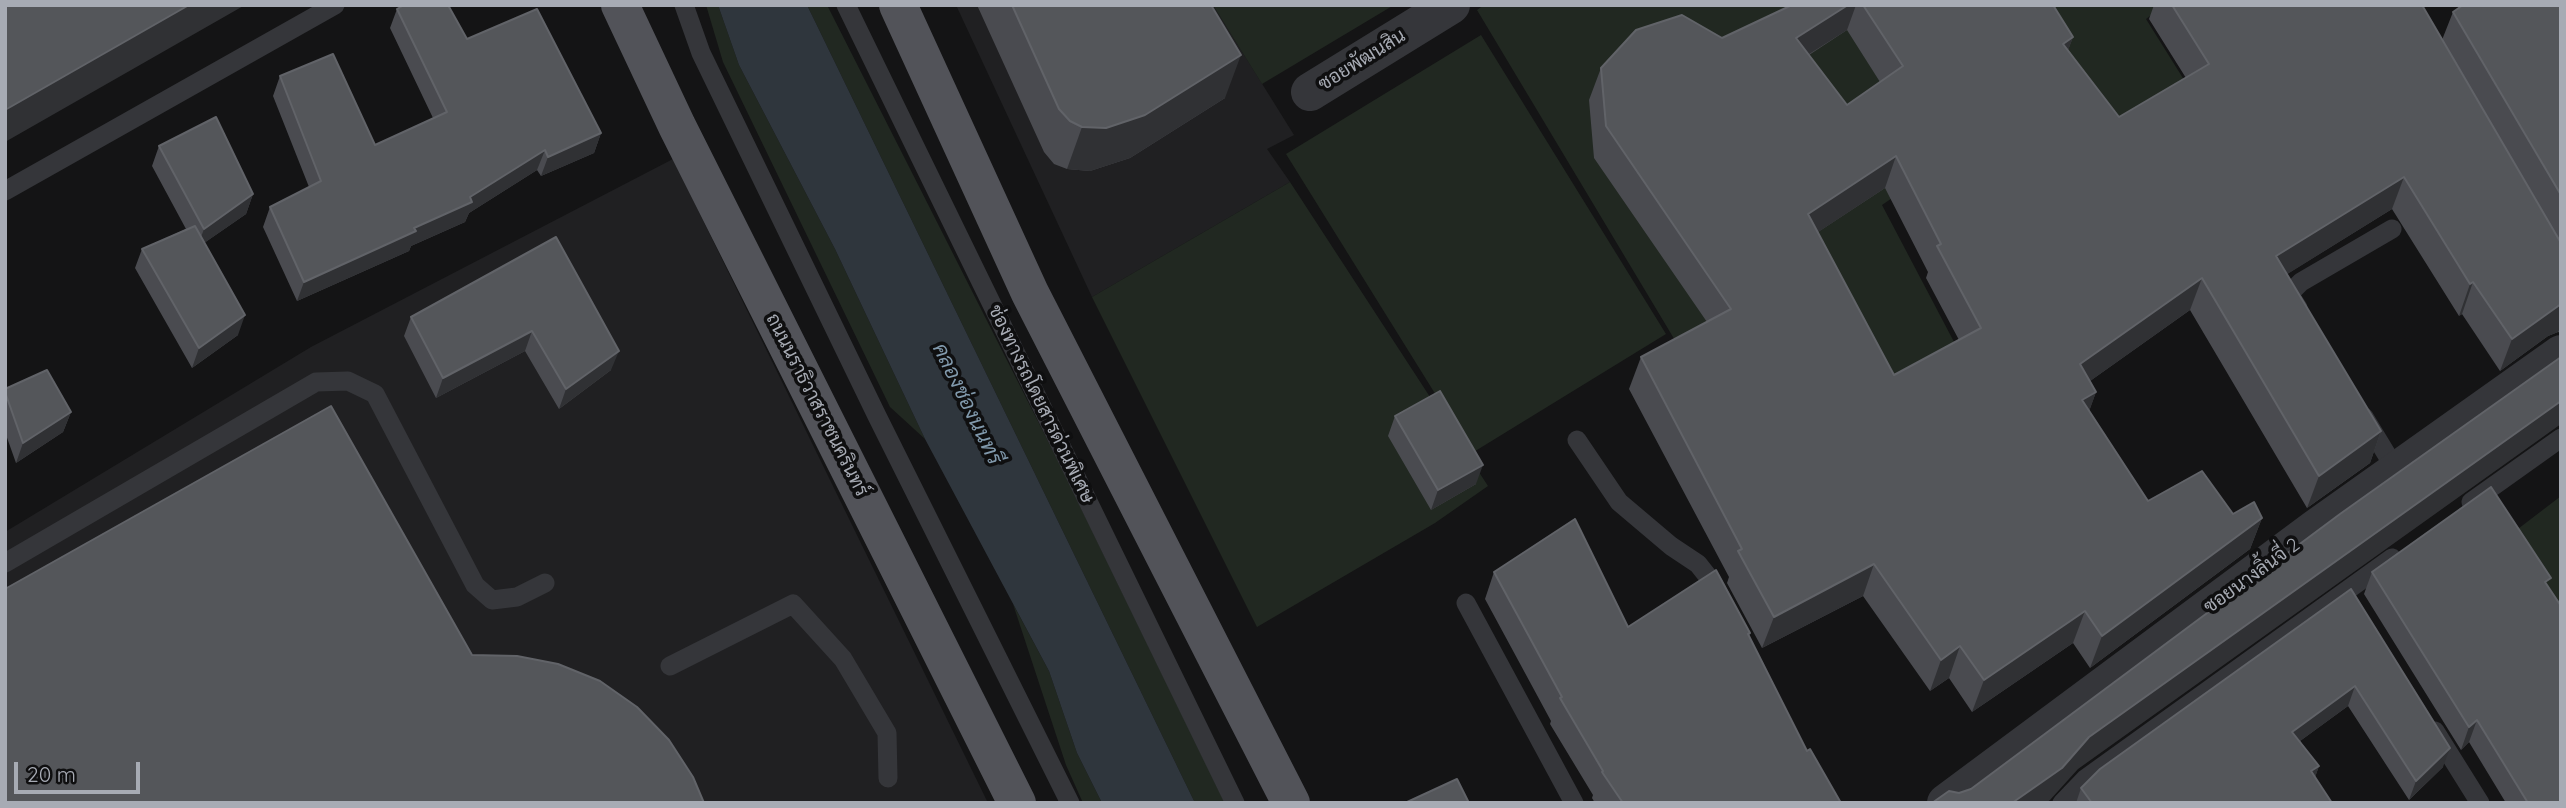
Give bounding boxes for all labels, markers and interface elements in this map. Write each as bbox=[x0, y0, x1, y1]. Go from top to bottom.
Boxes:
street label: ซอยพัฒนสิน bbox=[1314, 24, 1410, 96]
street label: ช่องทางรถโดยสารด่วนพิเศษ bbox=[983, 301, 1099, 507]
street label: ถนนนราธิวาสราชนครินทร์ bbox=[761, 310, 873, 500]
water label: คลองช่องนนทรี bbox=[927, 339, 1007, 469]
street label: ซอยนางลิ้นจี่ 2 bbox=[2200, 534, 2304, 618]
scale bar bbox=[18, 748, 144, 792]
text: 20 m bbox=[27, 761, 76, 787]

